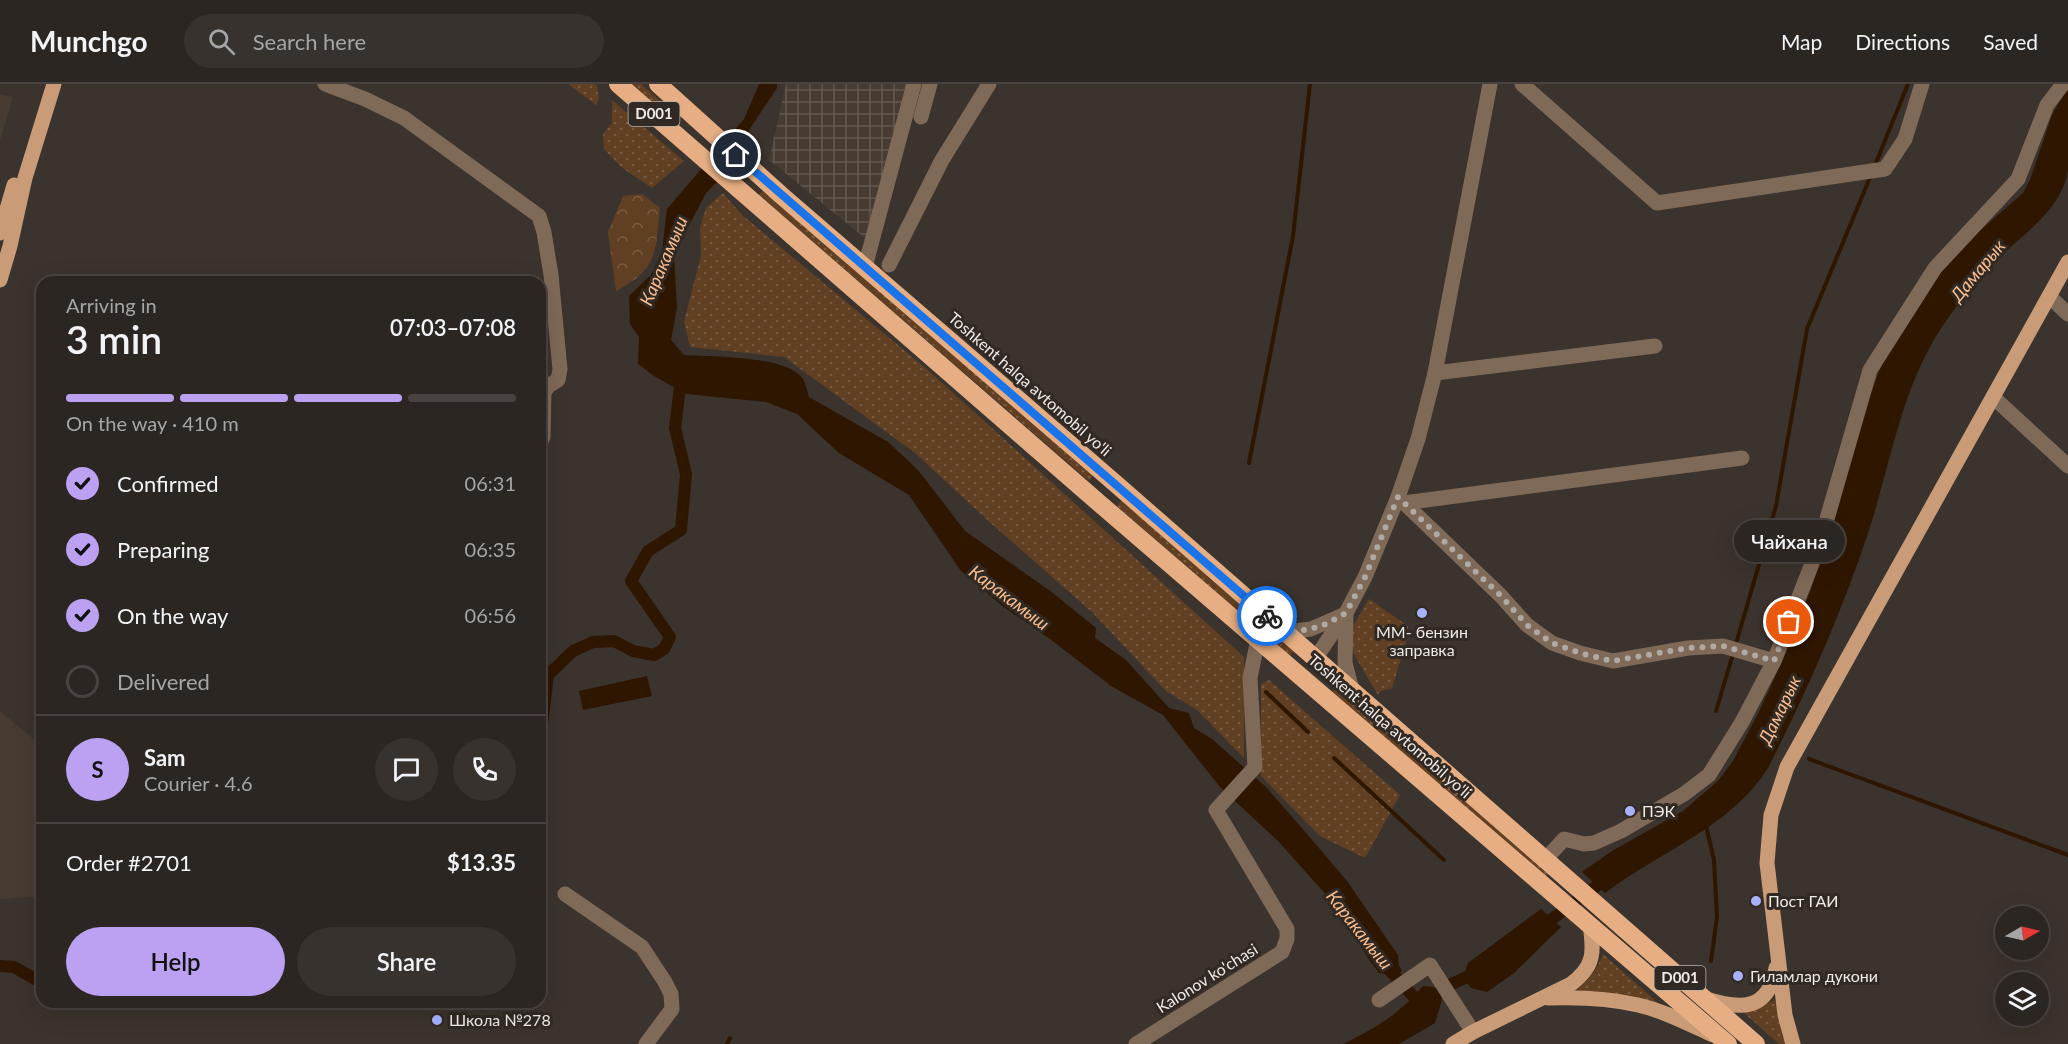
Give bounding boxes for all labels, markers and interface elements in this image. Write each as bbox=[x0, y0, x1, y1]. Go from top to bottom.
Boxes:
search box bbox=[184, 14, 604, 68]
text: Munchgo bbox=[30, 24, 148, 58]
icon: search bbox=[205, 25, 238, 58]
text: Search here bbox=[253, 28, 366, 55]
text: Map bbox=[1781, 29, 1822, 54]
text: Directions bbox=[1855, 29, 1950, 54]
text: Saved bbox=[1983, 29, 2038, 54]
road number: D001 bbox=[628, 102, 680, 126]
pin bbox=[710, 129, 761, 180]
icon: home bbox=[719, 138, 752, 171]
water label: Каракамыш bbox=[634, 213, 692, 308]
water label: Дамарык bbox=[1945, 235, 2010, 306]
text: Arriving in bbox=[66, 293, 157, 317]
street label: Toshkent halqa avtomobil yo'li bbox=[945, 308, 1116, 460]
text: 07:03–07:08 bbox=[390, 314, 516, 341]
text: 3 min bbox=[66, 316, 162, 362]
text: On the way · 410 m bbox=[66, 411, 239, 435]
icon: check bbox=[66, 467, 99, 500]
text: Confirmed bbox=[117, 470, 219, 497]
text: 06:31 bbox=[465, 471, 516, 495]
callout: Чайхана bbox=[1734, 520, 1844, 562]
text: Чайхана bbox=[1751, 529, 1828, 553]
icon: check bbox=[66, 533, 99, 566]
text: Preparing bbox=[117, 536, 209, 563]
text: 06:35 bbox=[465, 537, 516, 561]
water label: Каракамыш bbox=[965, 560, 1054, 634]
courier bbox=[1237, 586, 1297, 646]
pin bbox=[1763, 596, 1814, 647]
icon: check bbox=[66, 599, 99, 632]
icon: bike bbox=[1251, 600, 1284, 633]
text: On the way bbox=[117, 602, 228, 629]
text: 06:56 bbox=[465, 603, 516, 627]
icon: bag bbox=[1772, 605, 1805, 638]
marker: ММ- бензин заправка bbox=[1415, 606, 1429, 620]
place label: ММ- бензин заправка bbox=[1376, 622, 1468, 659]
street label: Toshkent halqa avtomobil yo'li bbox=[1305, 650, 1476, 802]
text: Delivered bbox=[117, 668, 210, 695]
water label: Дамарык bbox=[1753, 671, 1805, 748]
button: chat bbox=[375, 738, 438, 801]
button: phone bbox=[453, 738, 516, 801]
text: Sam bbox=[144, 744, 186, 771]
text: S bbox=[91, 756, 104, 783]
text: Courier · 4.6 bbox=[144, 771, 253, 795]
place label: ПЭК bbox=[1642, 801, 1676, 820]
marker: ПЭК bbox=[1623, 804, 1637, 818]
text: Order #2701 bbox=[66, 849, 192, 876]
text: $13.35 bbox=[447, 849, 516, 876]
water label: Каракамыш bbox=[1322, 885, 1398, 973]
place label: Пост ГАИ bbox=[1768, 891, 1839, 910]
marker: Пост ГАИ bbox=[1749, 894, 1763, 908]
north arrow bbox=[1995, 906, 2049, 960]
map controls bbox=[1995, 906, 2049, 1026]
button: Help bbox=[66, 927, 285, 996]
button: Share bbox=[297, 927, 516, 996]
street label: Kalonov ko'chasi bbox=[1153, 939, 1261, 1016]
road number: D001 bbox=[1654, 966, 1706, 990]
place label: Гиламлар дукони bbox=[1750, 966, 1878, 985]
marker: Гиламлар дукони bbox=[1731, 969, 1745, 983]
button: layers bbox=[1995, 972, 2049, 1026]
place label: Школа №278 bbox=[449, 1010, 551, 1029]
marker: Школа №278 bbox=[430, 1013, 444, 1027]

